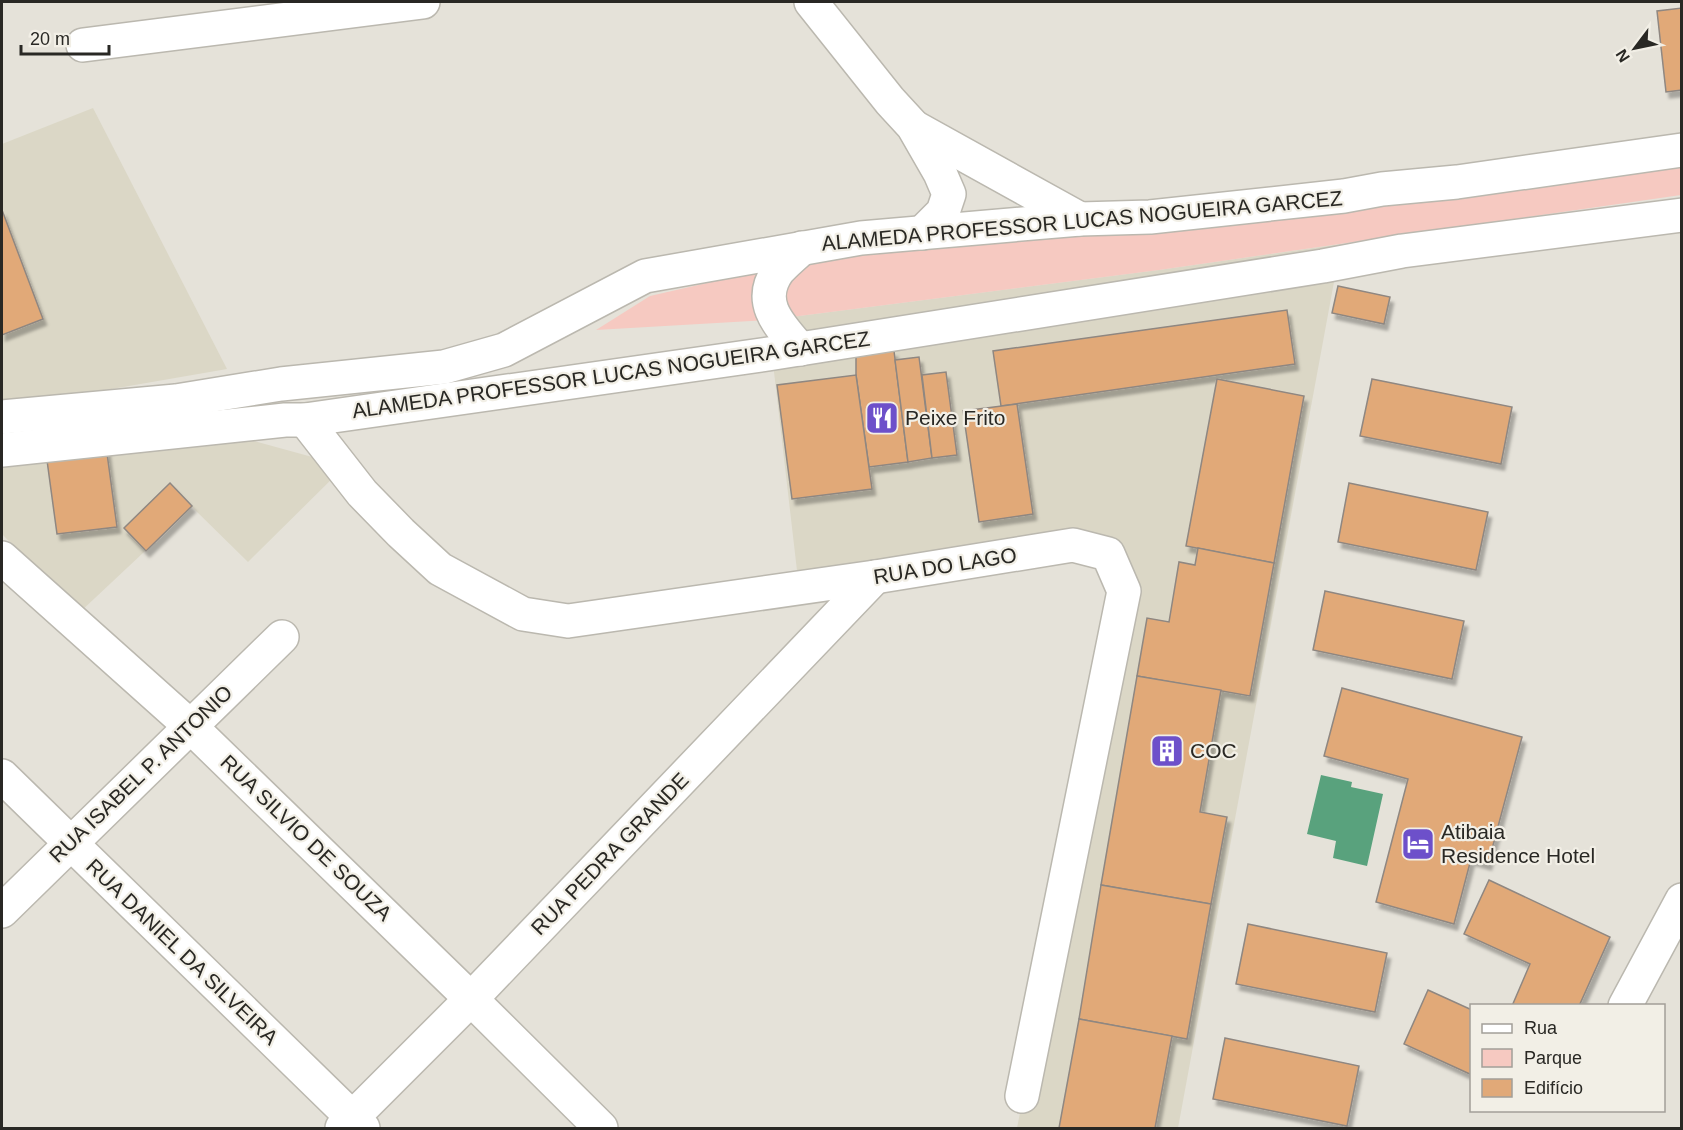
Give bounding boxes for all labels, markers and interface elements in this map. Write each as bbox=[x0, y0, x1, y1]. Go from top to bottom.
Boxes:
scale bar bbox=[21, 18, 110, 56]
north arrow bbox=[1605, 18, 1665, 78]
text: 20 m bbox=[30, 29, 70, 49]
text: N bbox=[1612, 46, 1633, 65]
street label: ALAMEDA PROFESSOR LUCAS NOGUEIRA GARCEZ bbox=[821, 186, 1344, 255]
street label: ALAMEDA PROFESSOR LUCAS NOGUEIRA GARCEZ bbox=[350, 327, 872, 422]
restaurant icon: Peixe Frito bbox=[864, 400, 900, 436]
place label: Peixe Frito bbox=[905, 406, 1005, 429]
street label: RUA DO LAGO bbox=[872, 543, 1018, 588]
street label: RUA ISABEL P. ANTONIO bbox=[45, 680, 237, 867]
building icon: COC bbox=[1149, 733, 1185, 769]
place label: COC bbox=[1190, 739, 1237, 762]
street label: RUA SILVIO DE SOUZA bbox=[216, 750, 396, 925]
street label: RUA PEDRA GRANDE bbox=[526, 768, 693, 939]
place label: Atibaia Residence Hotel bbox=[1441, 820, 1595, 867]
hotel icon: Atibaia Residence Hotel bbox=[1400, 826, 1436, 862]
street label: RUA DANIEL DA SILVEIRA bbox=[82, 854, 283, 1049]
legend bbox=[1470, 1004, 1665, 1112]
text: Rua bbox=[1524, 1018, 1558, 1038]
text: Parque bbox=[1524, 1048, 1582, 1068]
text: Edifício bbox=[1524, 1078, 1583, 1098]

